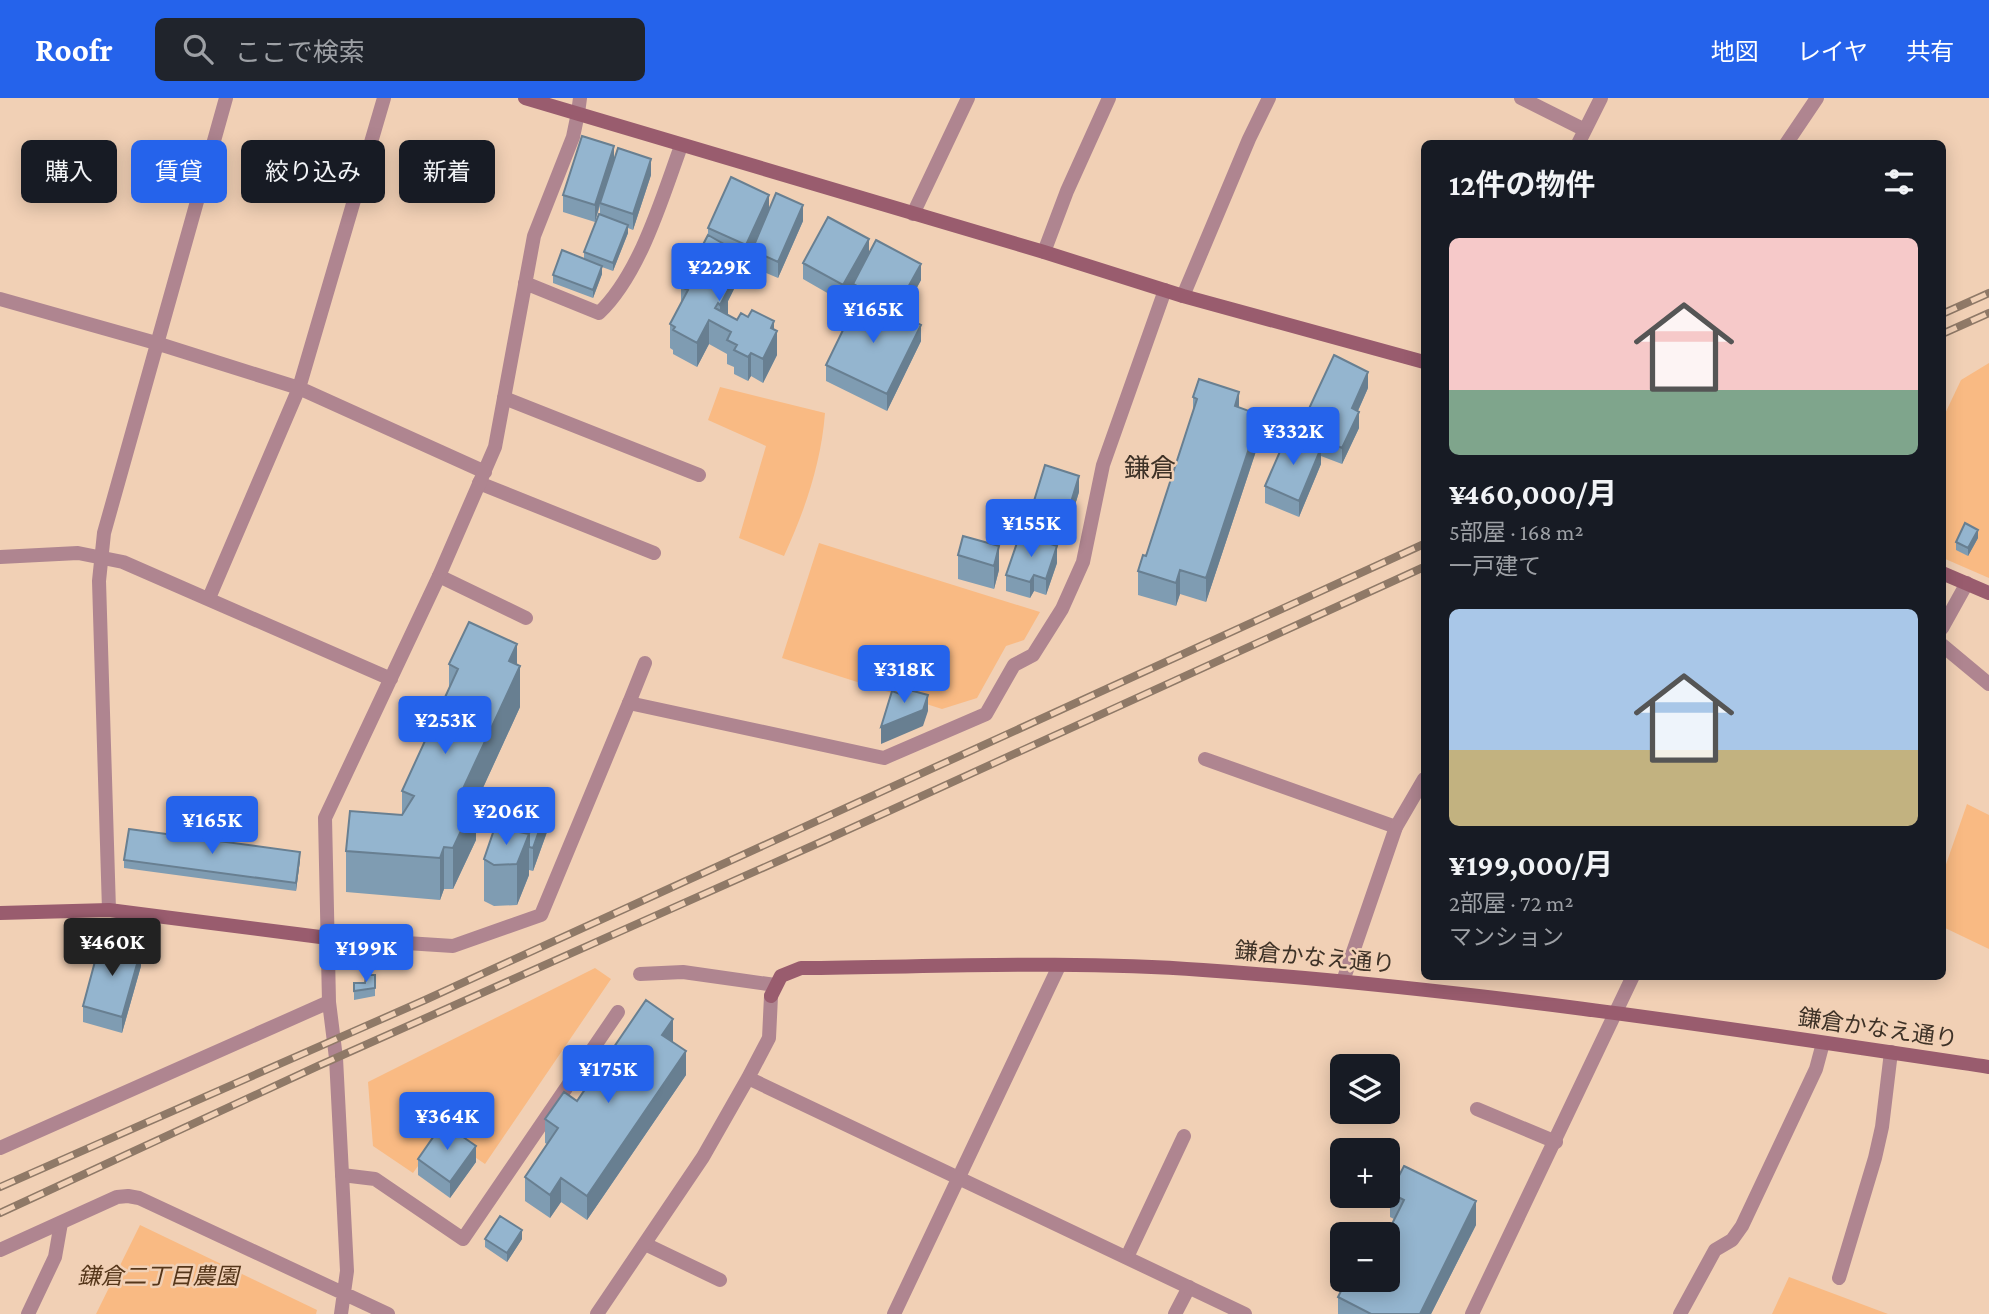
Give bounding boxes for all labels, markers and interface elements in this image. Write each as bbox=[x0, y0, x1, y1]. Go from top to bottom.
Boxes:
search box bbox=[155, 18, 645, 81]
icon: search bbox=[179, 30, 217, 68]
text: Roofr bbox=[35, 31, 113, 68]
text: ここで検索 bbox=[235, 38, 365, 67]
text: 地図 bbox=[1711, 38, 1759, 65]
text: レイヤ bbox=[1797, 38, 1868, 65]
text: 共有 bbox=[1906, 38, 1954, 65]
chip: 購入 bbox=[21, 140, 117, 203]
chip: 賃貸 bbox=[131, 140, 227, 203]
chip: 絞り込み bbox=[241, 140, 385, 203]
chip: 新着 bbox=[399, 140, 495, 203]
icon: filters bbox=[1880, 163, 1918, 201]
text: 12件の物件 bbox=[1449, 168, 1596, 201]
pin: ¥229K bbox=[670, 244, 768, 303]
text: ¥229K bbox=[687, 253, 751, 279]
icon: home bbox=[1621, 284, 1747, 410]
pin: ¥165K bbox=[824, 286, 922, 345]
text: ¥165K bbox=[843, 295, 903, 321]
pin: ¥332K bbox=[1244, 408, 1342, 467]
text: ¥332K bbox=[1262, 417, 1324, 443]
district label: 鎌倉 bbox=[1124, 454, 1176, 483]
text: ¥460,000/月 bbox=[1449, 477, 1617, 510]
pin: ¥155K bbox=[982, 500, 1080, 559]
text: ¥155K bbox=[1002, 509, 1060, 535]
text: 5部屋 · 168 m² bbox=[1449, 519, 1583, 545]
text: 一戸建て bbox=[1449, 553, 1541, 579]
pin: ¥318K bbox=[855, 646, 953, 705]
text: ¥318K bbox=[874, 655, 934, 681]
icon: home bbox=[1621, 655, 1747, 781]
pin: ¥253K bbox=[396, 696, 494, 756]
text: ¥253K bbox=[414, 706, 476, 732]
pin: ¥206K bbox=[457, 788, 555, 847]
pin: ¥165K bbox=[163, 796, 261, 856]
text: ¥206K bbox=[473, 797, 539, 823]
text: ¥165K bbox=[182, 806, 242, 832]
text: ¥199,000/月 bbox=[1449, 848, 1613, 881]
text: 2部屋 · 72 m² bbox=[1449, 890, 1573, 916]
pin: ¥460K bbox=[63, 918, 161, 978]
pin: ¥199K bbox=[317, 924, 415, 984]
text: マンション bbox=[1449, 924, 1564, 950]
text: ¥460K bbox=[80, 928, 144, 954]
text: ¥199K bbox=[335, 934, 397, 960]
street label: 鎌倉かなえ通り bbox=[1234, 937, 1396, 977]
street label: 鎌倉かなえ通り bbox=[1796, 1004, 1960, 1052]
pin: ¥175K bbox=[559, 1046, 657, 1105]
map controls bbox=[1330, 1054, 1400, 1292]
button: layers bbox=[1330, 1054, 1400, 1124]
text: ¥175K bbox=[579, 1055, 637, 1081]
pin: ¥364K bbox=[398, 1093, 496, 1152]
text: ¥364K bbox=[415, 1102, 479, 1128]
button: + bbox=[1330, 1138, 1400, 1208]
button: − bbox=[1330, 1222, 1400, 1292]
park label: 鎌倉二丁目農園 bbox=[78, 1263, 242, 1289]

